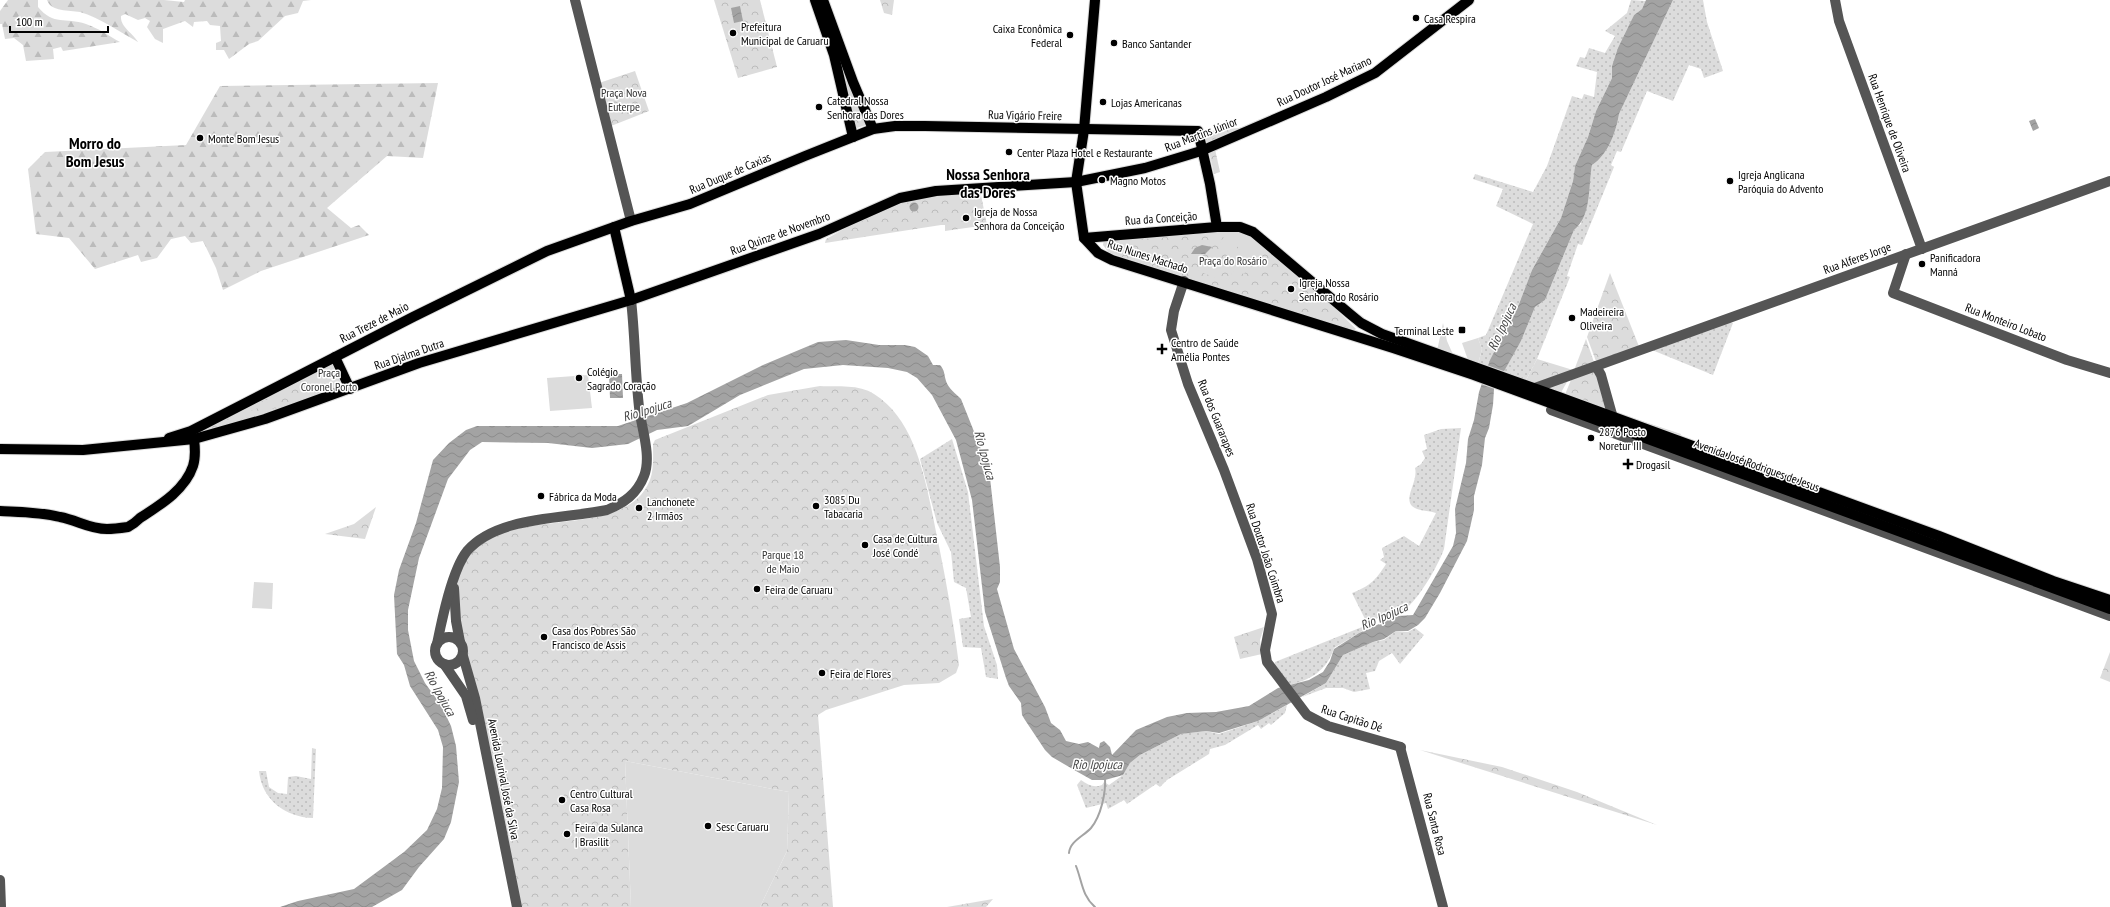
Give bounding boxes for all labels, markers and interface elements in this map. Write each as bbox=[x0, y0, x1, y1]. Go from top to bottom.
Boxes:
scale bar bbox=[10, 8, 108, 34]
place label: Casa Respira bbox=[1424, 11, 1476, 26]
marker: Casa Respira bbox=[1411, 13, 1421, 23]
text: 100 m bbox=[16, 14, 43, 29]
place label: Prefeitura Municipal de Caruaru bbox=[741, 19, 829, 48]
place label: Caixa Econômica Federal bbox=[993, 21, 1062, 50]
marker: Prefeitura Municipal de Caruaru bbox=[728, 28, 738, 38]
marker: Caixa Econômica Federal bbox=[1065, 30, 1075, 40]
place label: Banco Santander bbox=[1122, 36, 1192, 51]
marker: Banco Santander bbox=[1109, 38, 1119, 48]
street label: Rua Doutor José Mariano bbox=[1274, 53, 1374, 109]
street label: Rua Henrique de Oliveira bbox=[1865, 72, 1915, 174]
park label: Praça Nova Euterpe bbox=[601, 85, 647, 114]
place label: Catedral Nossa Senhora das Dores bbox=[827, 93, 904, 122]
place label: Lojas Americanas bbox=[1111, 95, 1182, 110]
marker: Lojas Americanas bbox=[1098, 97, 1108, 107]
marker: Catedral Nossa Senhora das Dores bbox=[814, 102, 824, 112]
street label: Rua Vigário Freire bbox=[988, 107, 1062, 123]
street label: Rua Martins Júnior bbox=[1163, 113, 1240, 155]
place label: Monte Bom Jesus bbox=[208, 131, 279, 146]
district label: Morro do Bom Jesus bbox=[66, 133, 125, 171]
marker: Monte Bom Jesus bbox=[195, 133, 205, 143]
place label: Center Plaza Hotel e Restaurante bbox=[1017, 145, 1153, 160]
marker: Center Plaza Hotel e Restaurante bbox=[1004, 147, 1014, 157]
street label: Rua Duque de Caxias bbox=[687, 149, 773, 197]
district label: Nossa Senhora das Dores bbox=[946, 164, 1030, 202]
place label: Igreja Anglicana Paróquia do Advento bbox=[1738, 167, 1823, 196]
place label: Magno Motos bbox=[1110, 173, 1166, 188]
marker: Magno Motos bbox=[1097, 175, 1107, 185]
marker: Igreja Anglicana Paróquia do Advento bbox=[1725, 176, 1735, 186]
place label: Igreja de Nossa Senhora da Conceição bbox=[974, 204, 1065, 233]
street label: Rua Quinze de Novembro bbox=[728, 208, 832, 258]
street label: Rua da Conceição bbox=[1124, 208, 1198, 228]
marker: Igreja de Nossa Senhora da Conceição bbox=[961, 213, 971, 223]
street label: Rua Nunes Machado bbox=[1106, 236, 1190, 276]
street label: Rua Alferes Jorge bbox=[1821, 239, 1893, 277]
place label: Panificadora Manná bbox=[1930, 250, 1981, 279]
park label: Praça do Rosário bbox=[1199, 253, 1267, 268]
marker: Panificadora Manná bbox=[1917, 259, 1927, 269]
place label: Igreja Nossa Senhora do Rosário bbox=[1299, 275, 1379, 304]
marker: Igreja Nossa Senhora do Rosário bbox=[1286, 284, 1296, 294]
street label: Rua Treze de Maio bbox=[337, 298, 411, 346]
water label: Rio Ipojuca bbox=[1484, 300, 1521, 353]
street label: Rua Monteiro Lobato bbox=[1963, 300, 2049, 344]
place label: Madeireira Oliveira bbox=[1580, 304, 1624, 333]
marker: Madeireira Oliveira bbox=[1567, 313, 1577, 323]
place label: Terminal Leste bbox=[1394, 323, 1454, 338]
marker: Terminal Leste bbox=[1457, 325, 1467, 335]
street label: Rua Djalma Dutra bbox=[372, 335, 446, 373]
place label: Centro de Saúde Amélia Pontes bbox=[1171, 335, 1239, 364]
marker: Centro de Saúde Amélia Pontes bbox=[1156, 343, 1168, 355]
place label: Colégio Sagrado Coração bbox=[587, 364, 656, 393]
park label: Praça Coronel Porto bbox=[301, 365, 357, 394]
marker: Colégio Sagrado Coração bbox=[574, 373, 584, 383]
street label: Rua dos Guararapes bbox=[1195, 377, 1239, 459]
water label: Rio Ipojuca bbox=[621, 394, 674, 425]
place label: 2876 Posto Noretur III bbox=[1599, 424, 1646, 453]
water label: Rio Ipojuca bbox=[970, 429, 1000, 482]
marker: 2876 Posto Noretur III bbox=[1586, 433, 1596, 443]
street label: Avenida José Rodrigues de Jesus bbox=[1692, 435, 1822, 495]
place label: Drogasil bbox=[1636, 457, 1670, 472]
marker: Drogasil bbox=[1623, 459, 1633, 469]
place label: Fábrica da Moda bbox=[549, 489, 617, 504]
marker: Fábrica da Moda bbox=[536, 491, 546, 501]
place label: 3085 Du Tabacaria bbox=[824, 492, 863, 521]
place label: Lanchonete 2 Irmãos bbox=[647, 494, 695, 523]
marker: 3085 Du Tabacaria bbox=[811, 501, 821, 511]
street label: Rua Doutor João Coimbra bbox=[1243, 501, 1289, 605]
marker: Lanchonete 2 Irmãos bbox=[634, 503, 644, 513]
place label: Casa de Cultura José Condé bbox=[872, 531, 937, 560]
marker: Casa de Cultura José Condé bbox=[860, 540, 870, 550]
park label: Parque 18 de Maio bbox=[762, 547, 804, 576]
place label: Feira de Caruaru bbox=[765, 582, 833, 597]
marker: Feira de Caruaru bbox=[752, 584, 762, 594]
water label: Rio Ipojuca bbox=[1358, 598, 1411, 634]
place label: Casa dos Pobres São Francisco de Assis bbox=[552, 623, 636, 652]
marker: Casa dos Pobres São Francisco de Assis bbox=[539, 632, 549, 642]
place label: Feira de Flores bbox=[830, 666, 891, 681]
water label: Rio Ipojuca bbox=[420, 667, 460, 720]
marker: Feira de Flores bbox=[817, 668, 827, 678]
street label: Rua Capitão Dé bbox=[1320, 701, 1384, 735]
street label: Avenida Lourival José da Silva bbox=[485, 717, 523, 841]
water label: Rio Ipojuca bbox=[1072, 756, 1123, 773]
place label: Centro Cultural Casa Rosa bbox=[570, 786, 633, 815]
street label: Rua Santa Rosa bbox=[1420, 791, 1450, 857]
marker: Centro Cultural Casa Rosa bbox=[557, 795, 567, 805]
place label: Sesc Caruaru bbox=[716, 819, 769, 834]
place label: Feira da Sulanca | Brasilit bbox=[575, 820, 643, 849]
marker: Sesc Caruaru bbox=[703, 821, 713, 831]
marker: Feira da Sulanca | Brasilit bbox=[562, 829, 572, 839]

